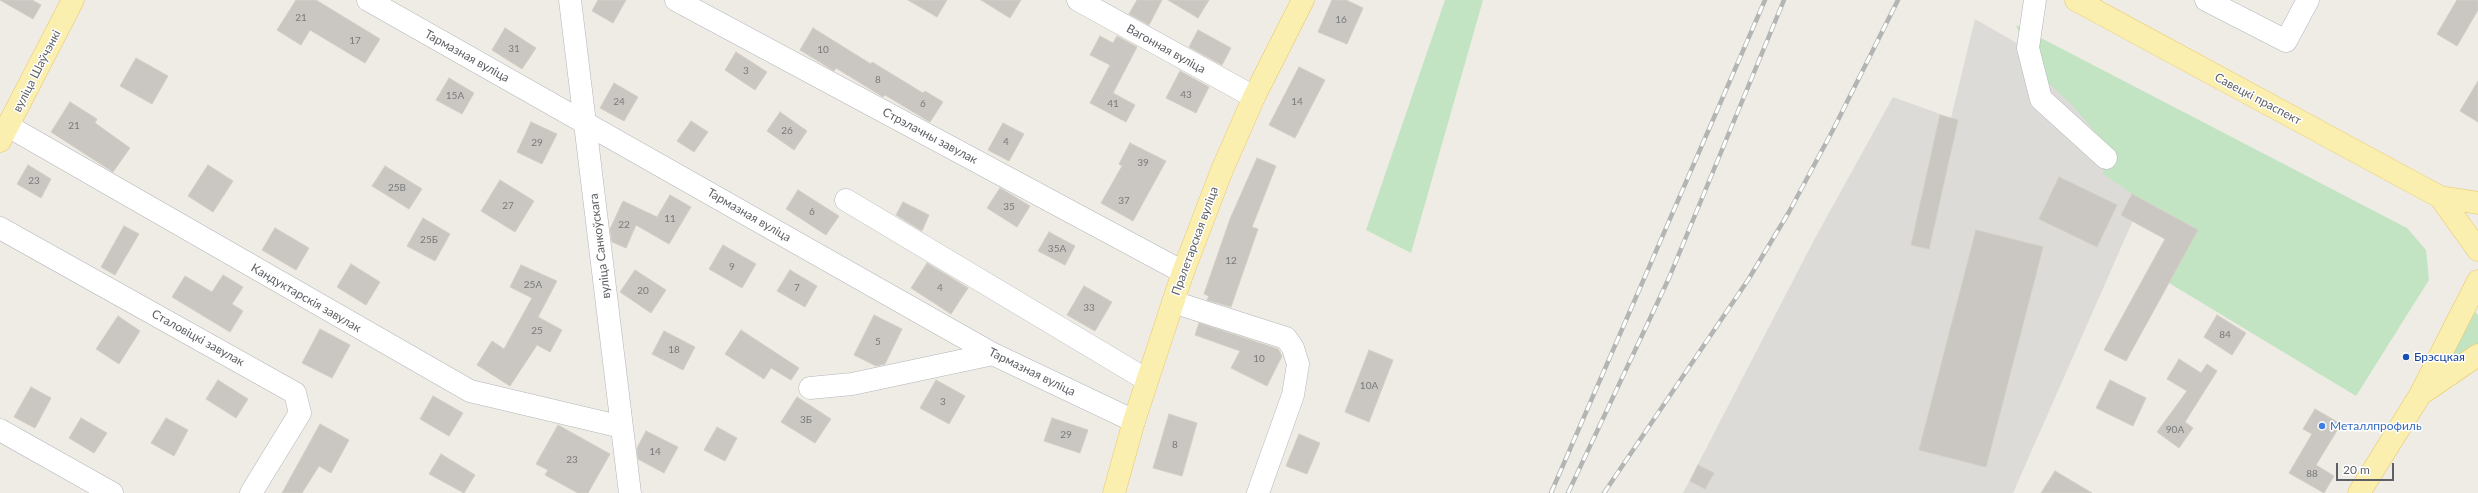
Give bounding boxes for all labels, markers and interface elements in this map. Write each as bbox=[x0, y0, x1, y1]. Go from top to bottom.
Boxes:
house number: 21 bbox=[295, 12, 307, 24]
house number: 16 bbox=[1335, 14, 1347, 26]
street label: Вагонная вуліца bbox=[1124, 21, 1208, 77]
street label: Тармазная вуліца bbox=[422, 27, 512, 85]
street label: вуліца Шаўчэнкі bbox=[10, 28, 64, 114]
house number: 17 bbox=[349, 35, 361, 47]
house number: 31 bbox=[508, 43, 520, 55]
house number: 10 bbox=[817, 44, 829, 56]
house number: 3 bbox=[743, 65, 749, 77]
street label: Савецкі праспект bbox=[2212, 70, 2304, 128]
house number: 8 bbox=[875, 74, 881, 86]
house number: 43 bbox=[1180, 89, 1192, 101]
house number: 15А bbox=[446, 90, 464, 102]
house number: 24 bbox=[613, 96, 625, 108]
house number: 14 bbox=[1291, 96, 1303, 108]
house number: 6 bbox=[920, 98, 926, 110]
house number: 41 bbox=[1107, 98, 1119, 110]
street label: Стрэлачны завулак bbox=[880, 105, 980, 167]
house number: 21 bbox=[68, 120, 80, 132]
house number: 26 bbox=[781, 125, 793, 137]
house number: 4 bbox=[1003, 136, 1009, 148]
house number: 29 bbox=[531, 137, 543, 149]
house number: 39 bbox=[1137, 157, 1149, 169]
house number: 23 bbox=[28, 175, 40, 187]
house number: 25В bbox=[388, 182, 406, 194]
street label: Тармазная вуліца bbox=[704, 185, 794, 245]
street label: Пралетарская вуліца bbox=[1169, 185, 1221, 297]
street label: вуліца Санкоўскага bbox=[586, 193, 614, 299]
house number: 37 bbox=[1118, 195, 1130, 207]
house number: 27 bbox=[502, 200, 514, 212]
house number: 35 bbox=[1003, 201, 1015, 213]
house number: 6 bbox=[809, 206, 815, 218]
house number: 11 bbox=[664, 213, 676, 225]
house number: 22 bbox=[618, 219, 630, 231]
house number: 25Б bbox=[420, 234, 438, 246]
house number: 35А bbox=[1048, 243, 1066, 255]
house number: 12 bbox=[1225, 255, 1237, 267]
street label: Кандуктарскія завулак bbox=[248, 261, 364, 335]
house number: 9 bbox=[729, 261, 735, 273]
house number: 25А bbox=[524, 279, 542, 291]
house number: 7 bbox=[794, 282, 800, 294]
house number: 4 bbox=[937, 282, 943, 294]
house number: 20 bbox=[637, 285, 649, 297]
house number: 33 bbox=[1083, 302, 1095, 314]
street label: Сталовіцкі завулак bbox=[149, 307, 247, 369]
house number: 25 bbox=[531, 325, 543, 337]
house number: 84 bbox=[2219, 329, 2231, 341]
house number: 5 bbox=[875, 336, 881, 348]
house number: 18 bbox=[668, 344, 680, 356]
street label: Тармазная вуліца bbox=[986, 345, 1078, 399]
place label: Брэсцкая bbox=[2414, 350, 2465, 364]
marker: Брэсцкая bbox=[2401, 352, 2411, 362]
house number: 10 bbox=[1253, 353, 1265, 365]
house number: 10А bbox=[1360, 380, 1378, 392]
house number: 3 bbox=[940, 396, 946, 408]
house number: 3Б bbox=[800, 414, 812, 426]
place label: Металлпрофиль bbox=[2330, 419, 2422, 433]
marker: Металлпрофиль bbox=[2317, 421, 2327, 431]
house number: 90А bbox=[2166, 424, 2184, 436]
house number: 29 bbox=[1060, 429, 1072, 441]
house number: 8 bbox=[1172, 439, 1178, 451]
house number: 14 bbox=[649, 446, 661, 458]
house number: 23 bbox=[566, 454, 578, 466]
scale bar bbox=[2338, 455, 2396, 481]
text: 20 m bbox=[2343, 462, 2370, 477]
house number: 88 bbox=[2306, 468, 2318, 480]

